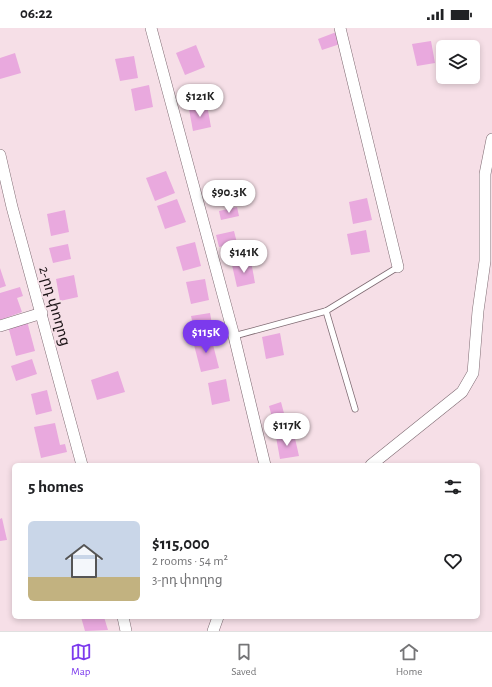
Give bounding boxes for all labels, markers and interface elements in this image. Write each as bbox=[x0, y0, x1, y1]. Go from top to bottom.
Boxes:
text: 06:22 bbox=[20, 6, 53, 21]
map controls bbox=[436, 40, 480, 84]
button: layers bbox=[436, 40, 480, 84]
pin: $121K bbox=[172, 84, 228, 118]
text: $121K bbox=[186, 90, 214, 103]
pin: $90.3K bbox=[196, 180, 262, 214]
text: $90.3K bbox=[211, 186, 247, 199]
pin: $141K bbox=[216, 240, 272, 274]
text: $141K bbox=[229, 246, 259, 259]
street label: 2-րդ փողոց bbox=[35, 265, 73, 348]
pin: $115K bbox=[178, 320, 234, 354]
text: $115K bbox=[192, 326, 220, 339]
pin: $117K bbox=[259, 413, 315, 447]
text: $117K bbox=[273, 419, 301, 432]
icon: filters bbox=[442, 476, 464, 498]
text: 5 homes bbox=[28, 478, 84, 495]
text: $115,000 bbox=[152, 535, 210, 552]
icon: home bbox=[60, 537, 108, 585]
icon: heart bbox=[442, 550, 464, 572]
text: 2 rooms · 54 m² bbox=[152, 555, 228, 568]
text: 3-րդ փողոց bbox=[152, 574, 222, 587]
tab: Map bbox=[70, 641, 92, 678]
tab: Saved bbox=[231, 641, 256, 678]
tab: Home bbox=[396, 641, 422, 678]

